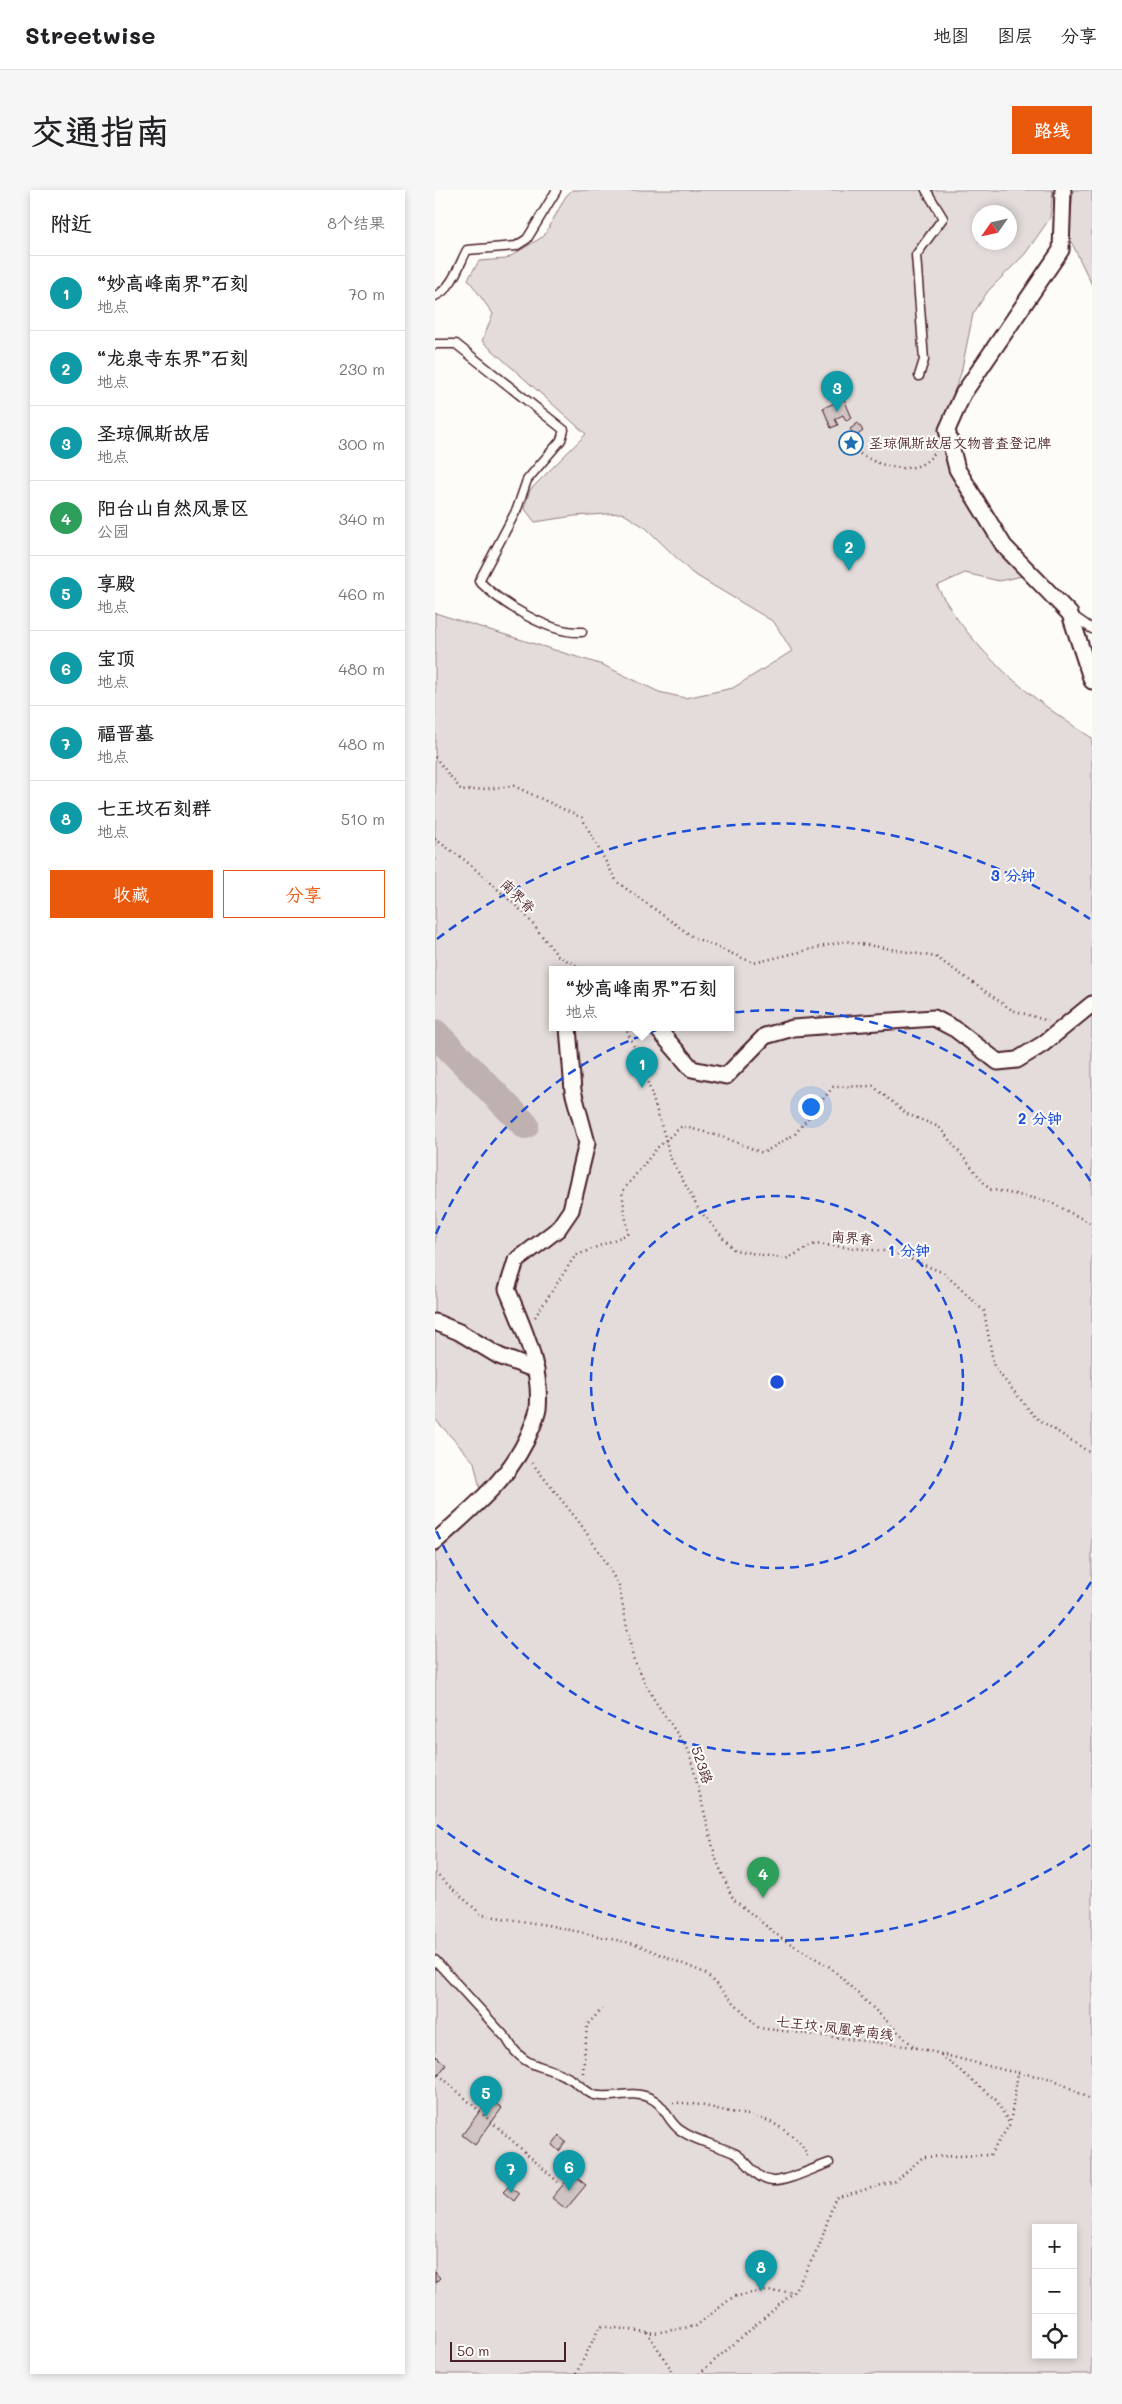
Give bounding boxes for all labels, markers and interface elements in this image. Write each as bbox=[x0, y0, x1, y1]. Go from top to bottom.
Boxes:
text: Streetwise bbox=[25, 19, 155, 50]
text: 地图 bbox=[933, 23, 969, 47]
text: 图层 bbox=[997, 23, 1033, 47]
text: 分享 bbox=[1061, 23, 1097, 47]
button: 路线 bbox=[1012, 106, 1092, 154]
text: 交通指南 bbox=[30, 107, 170, 153]
north arrow bbox=[972, 205, 1017, 250]
text: 附近 bbox=[50, 209, 92, 236]
text: 8个结果 bbox=[327, 212, 385, 233]
text: “妙高峰南界”石刻 bbox=[97, 270, 249, 295]
text: 1 bbox=[62, 283, 70, 304]
text: 70 m bbox=[348, 283, 385, 304]
text: 地点 bbox=[97, 295, 129, 316]
text: “龙泉寺东界”石刻 bbox=[97, 345, 249, 370]
text: 2 bbox=[62, 358, 70, 379]
text: 230 m bbox=[339, 358, 385, 379]
text: 地点 bbox=[97, 370, 129, 391]
pin: 3 bbox=[821, 371, 853, 412]
text: 圣琼佩斯故居 bbox=[97, 420, 211, 445]
place icon: 圣琼佩斯故居文物普查登记牌 bbox=[838, 430, 864, 456]
text: 3 bbox=[61, 433, 71, 454]
text: 300 m bbox=[338, 433, 385, 454]
place label: 圣琼佩斯故居文物普查登记牌 bbox=[869, 433, 1052, 452]
text: 地点 bbox=[97, 445, 129, 466]
text: 阳台山自然风景区 bbox=[97, 495, 249, 520]
text: 4 bbox=[61, 508, 71, 529]
text: 340 m bbox=[338, 508, 385, 529]
text: 公园 bbox=[97, 520, 129, 541]
pin: 2 bbox=[833, 530, 865, 571]
text: 享殿 bbox=[97, 570, 135, 595]
text: 5 bbox=[61, 583, 71, 604]
text: 460 m bbox=[338, 583, 385, 604]
text: 地点 bbox=[97, 595, 129, 616]
text: 宝顶 bbox=[97, 645, 135, 670]
text: 6 bbox=[61, 658, 71, 679]
text: 480 m bbox=[338, 658, 385, 679]
text: 地点 bbox=[97, 670, 129, 691]
text: 福晋墓 bbox=[97, 720, 154, 745]
text: 7 bbox=[62, 733, 70, 754]
text: 480 m bbox=[338, 733, 385, 754]
text: 地点 bbox=[97, 745, 129, 766]
text: 七王坟石刻群 bbox=[97, 795, 211, 820]
text: 8 bbox=[61, 808, 71, 829]
text: 510 m bbox=[341, 808, 385, 829]
text: 地点 bbox=[97, 820, 129, 841]
text: 3 分钟 bbox=[991, 865, 1035, 885]
button: 收藏 bbox=[50, 870, 213, 918]
button: 分享 bbox=[223, 870, 385, 918]
street label: 南界脊 bbox=[497, 874, 540, 917]
popup bbox=[549, 966, 734, 1031]
text: “妙高峰南界”石刻 bbox=[566, 975, 717, 1000]
text: 地点 bbox=[566, 1000, 598, 1021]
pin: 1 bbox=[626, 1047, 658, 1088]
your location bbox=[798, 1094, 824, 1120]
text: 2 分钟 bbox=[1018, 1108, 1062, 1128]
street label: 南界脊 bbox=[830, 1226, 874, 1249]
text: 1 分钟 bbox=[888, 1240, 930, 1260]
centre of rings bbox=[768, 1373, 786, 1391]
street label: 523路 bbox=[687, 1744, 718, 1786]
pin: 4 bbox=[747, 1857, 779, 1898]
street label: 七王坟·凤凰亭南线 bbox=[775, 2011, 895, 2044]
pin: 5 bbox=[470, 2076, 502, 2117]
pin: 6 bbox=[553, 2150, 585, 2191]
pin: 7 bbox=[495, 2152, 527, 2193]
map controls bbox=[1032, 2224, 1077, 2359]
button: + bbox=[1032, 2224, 1077, 2269]
pin: 8 bbox=[745, 2250, 777, 2291]
button: − bbox=[1032, 2269, 1077, 2314]
button: locate bbox=[1032, 2314, 1077, 2359]
scale bar bbox=[450, 2339, 566, 2362]
text: 50 m bbox=[457, 2341, 489, 2360]

